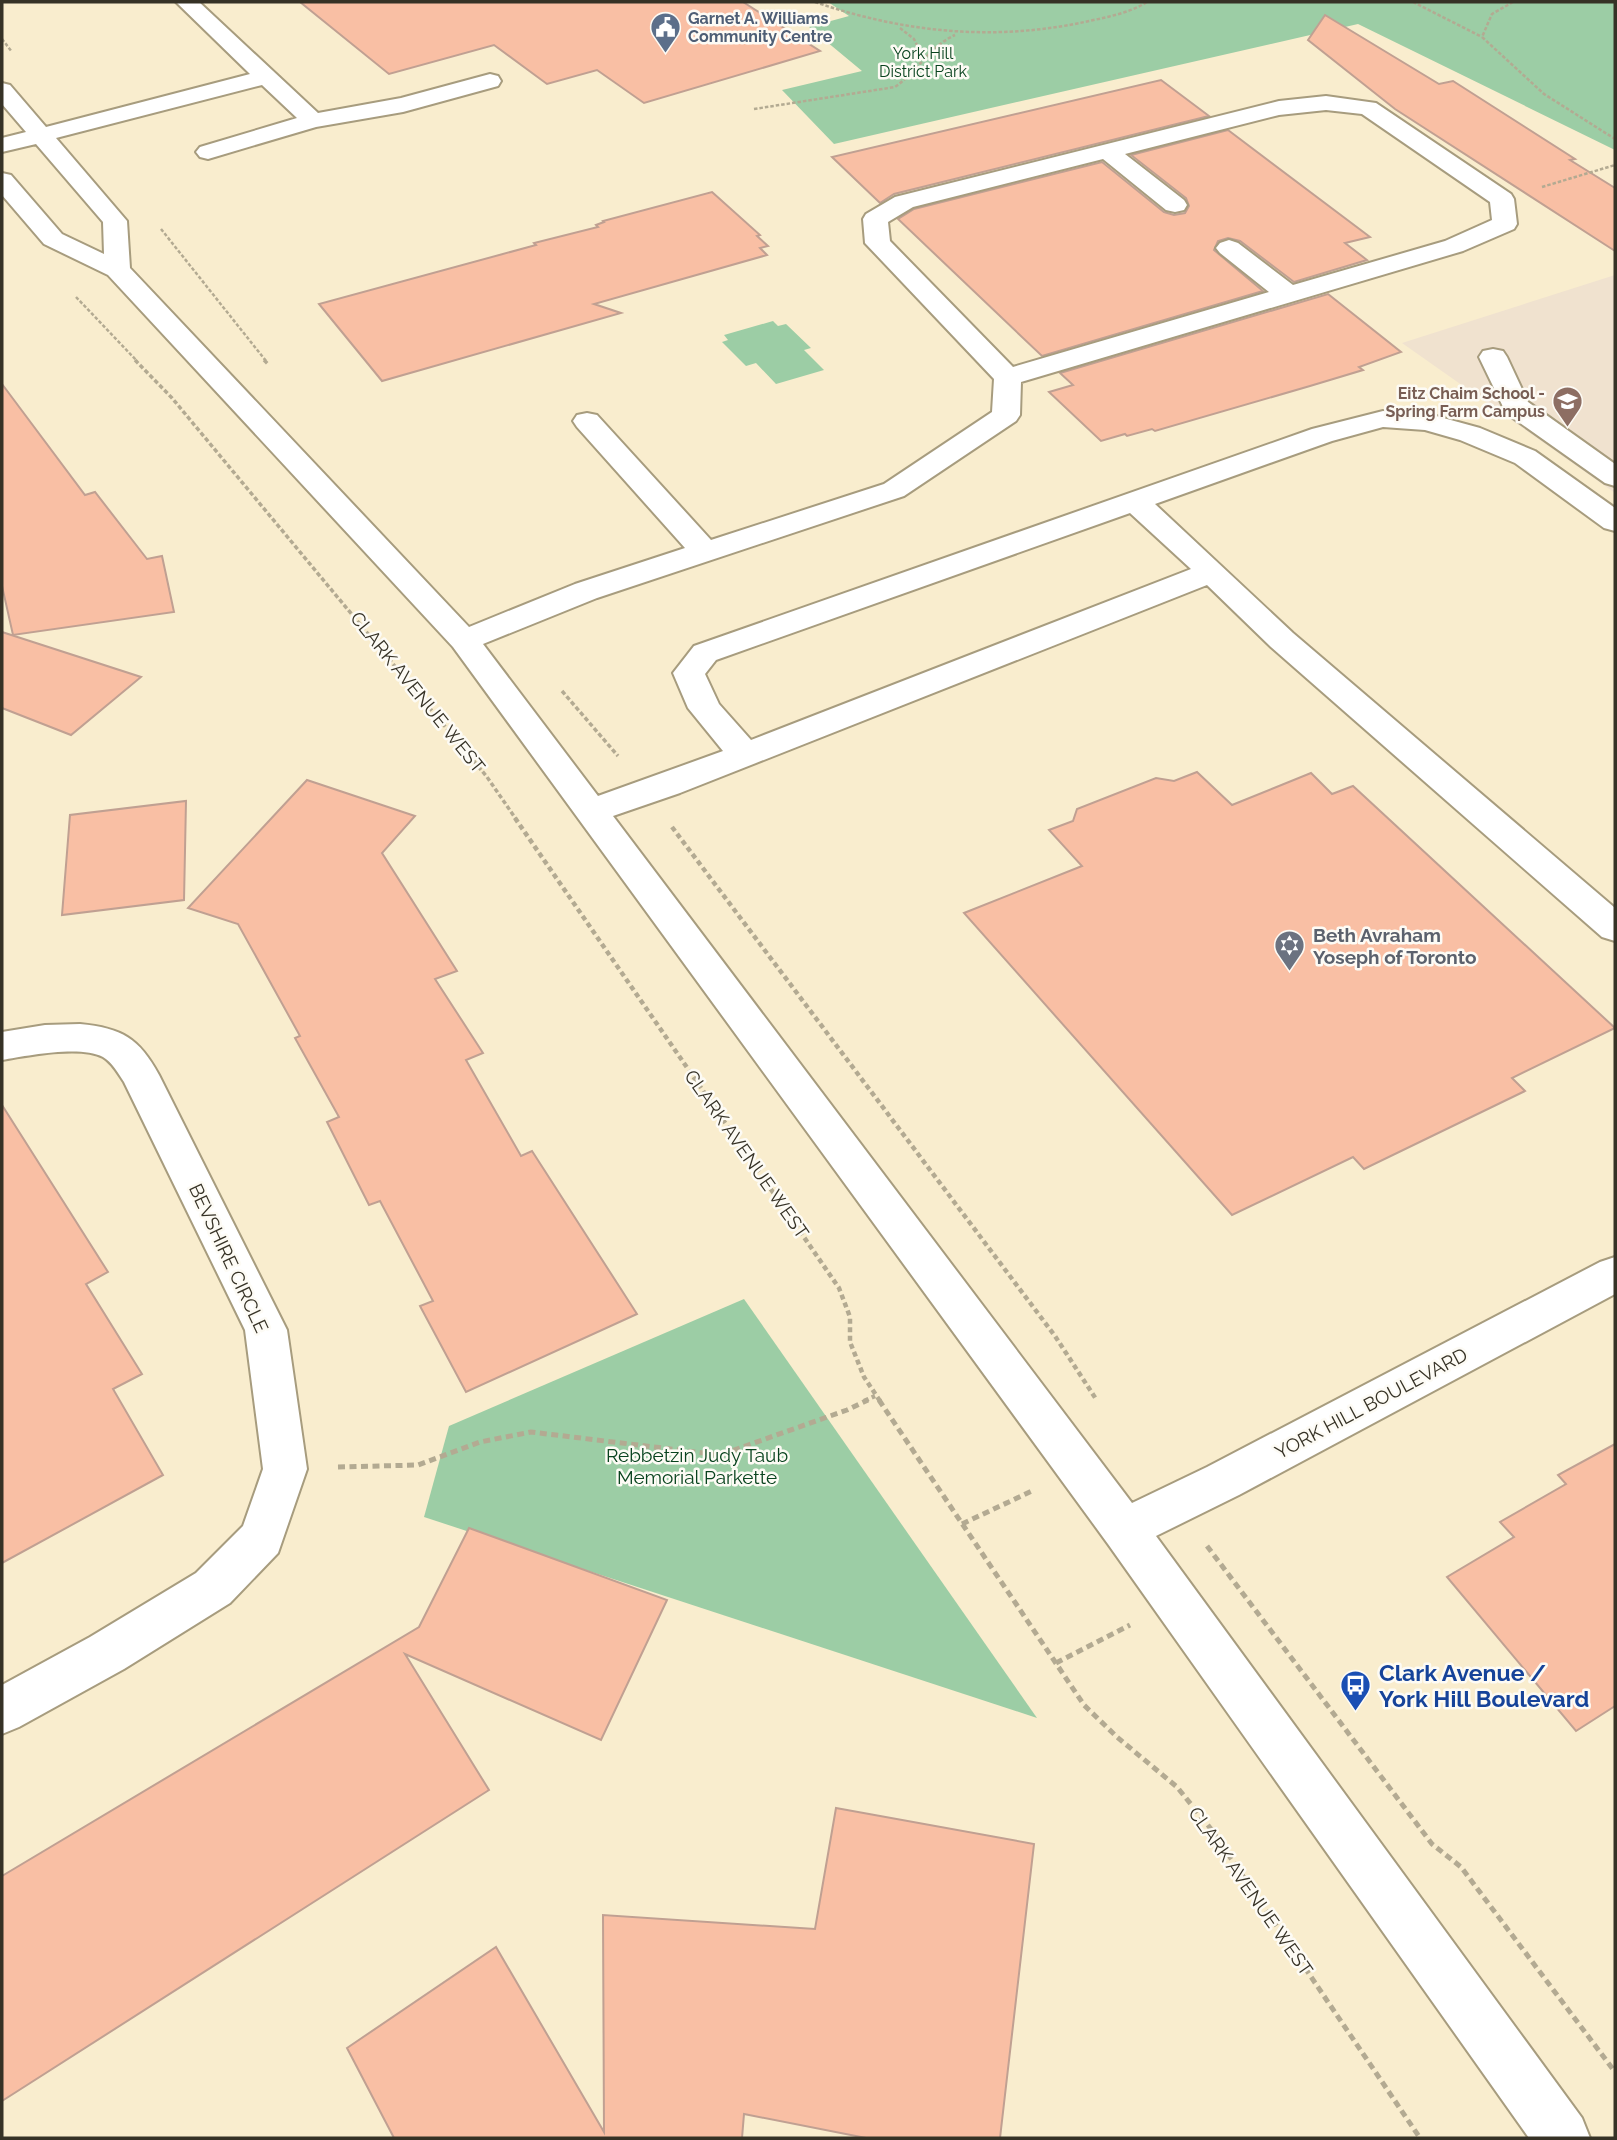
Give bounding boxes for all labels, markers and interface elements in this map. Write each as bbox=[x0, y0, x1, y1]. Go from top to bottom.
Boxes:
place label: Garnet A. Williams Community Centre bbox=[688, 9, 833, 46]
public building icon: Garnet A. Williams Community Centre bbox=[648, 10, 682, 54]
park label: York Hill District Park bbox=[879, 44, 968, 81]
place label: Eitz Chaim School - Spring Farm Campus bbox=[1386, 384, 1545, 421]
school or university icon: Eitz Chaim School - Spring Farm Campus bbox=[1551, 385, 1585, 429]
street label: CLARK AVENUE WEST bbox=[346, 607, 490, 777]
place label: Beth Avraham Yoseph of Toronto bbox=[1313, 924, 1476, 968]
synagogue icon: Beth Avraham Yoseph of Toronto bbox=[1273, 929, 1307, 973]
street label: CLARK AVENUE WEST bbox=[680, 1065, 814, 1243]
street label: BEVSHIRE CIRCLE bbox=[185, 1180, 273, 1336]
street label: YORK HILL BOULEVARD bbox=[1271, 1343, 1471, 1463]
park label: Rebbetzin Judy Taub Memorial Parkette bbox=[606, 1444, 788, 1488]
place label: Clark Avenue / York Hill Boulevard bbox=[1379, 1659, 1589, 1712]
bus stop icon: Clark Avenue / York Hill Boulevard bbox=[1339, 1669, 1373, 1713]
street label: CLARK AVENUE WEST bbox=[1184, 1802, 1318, 1980]

